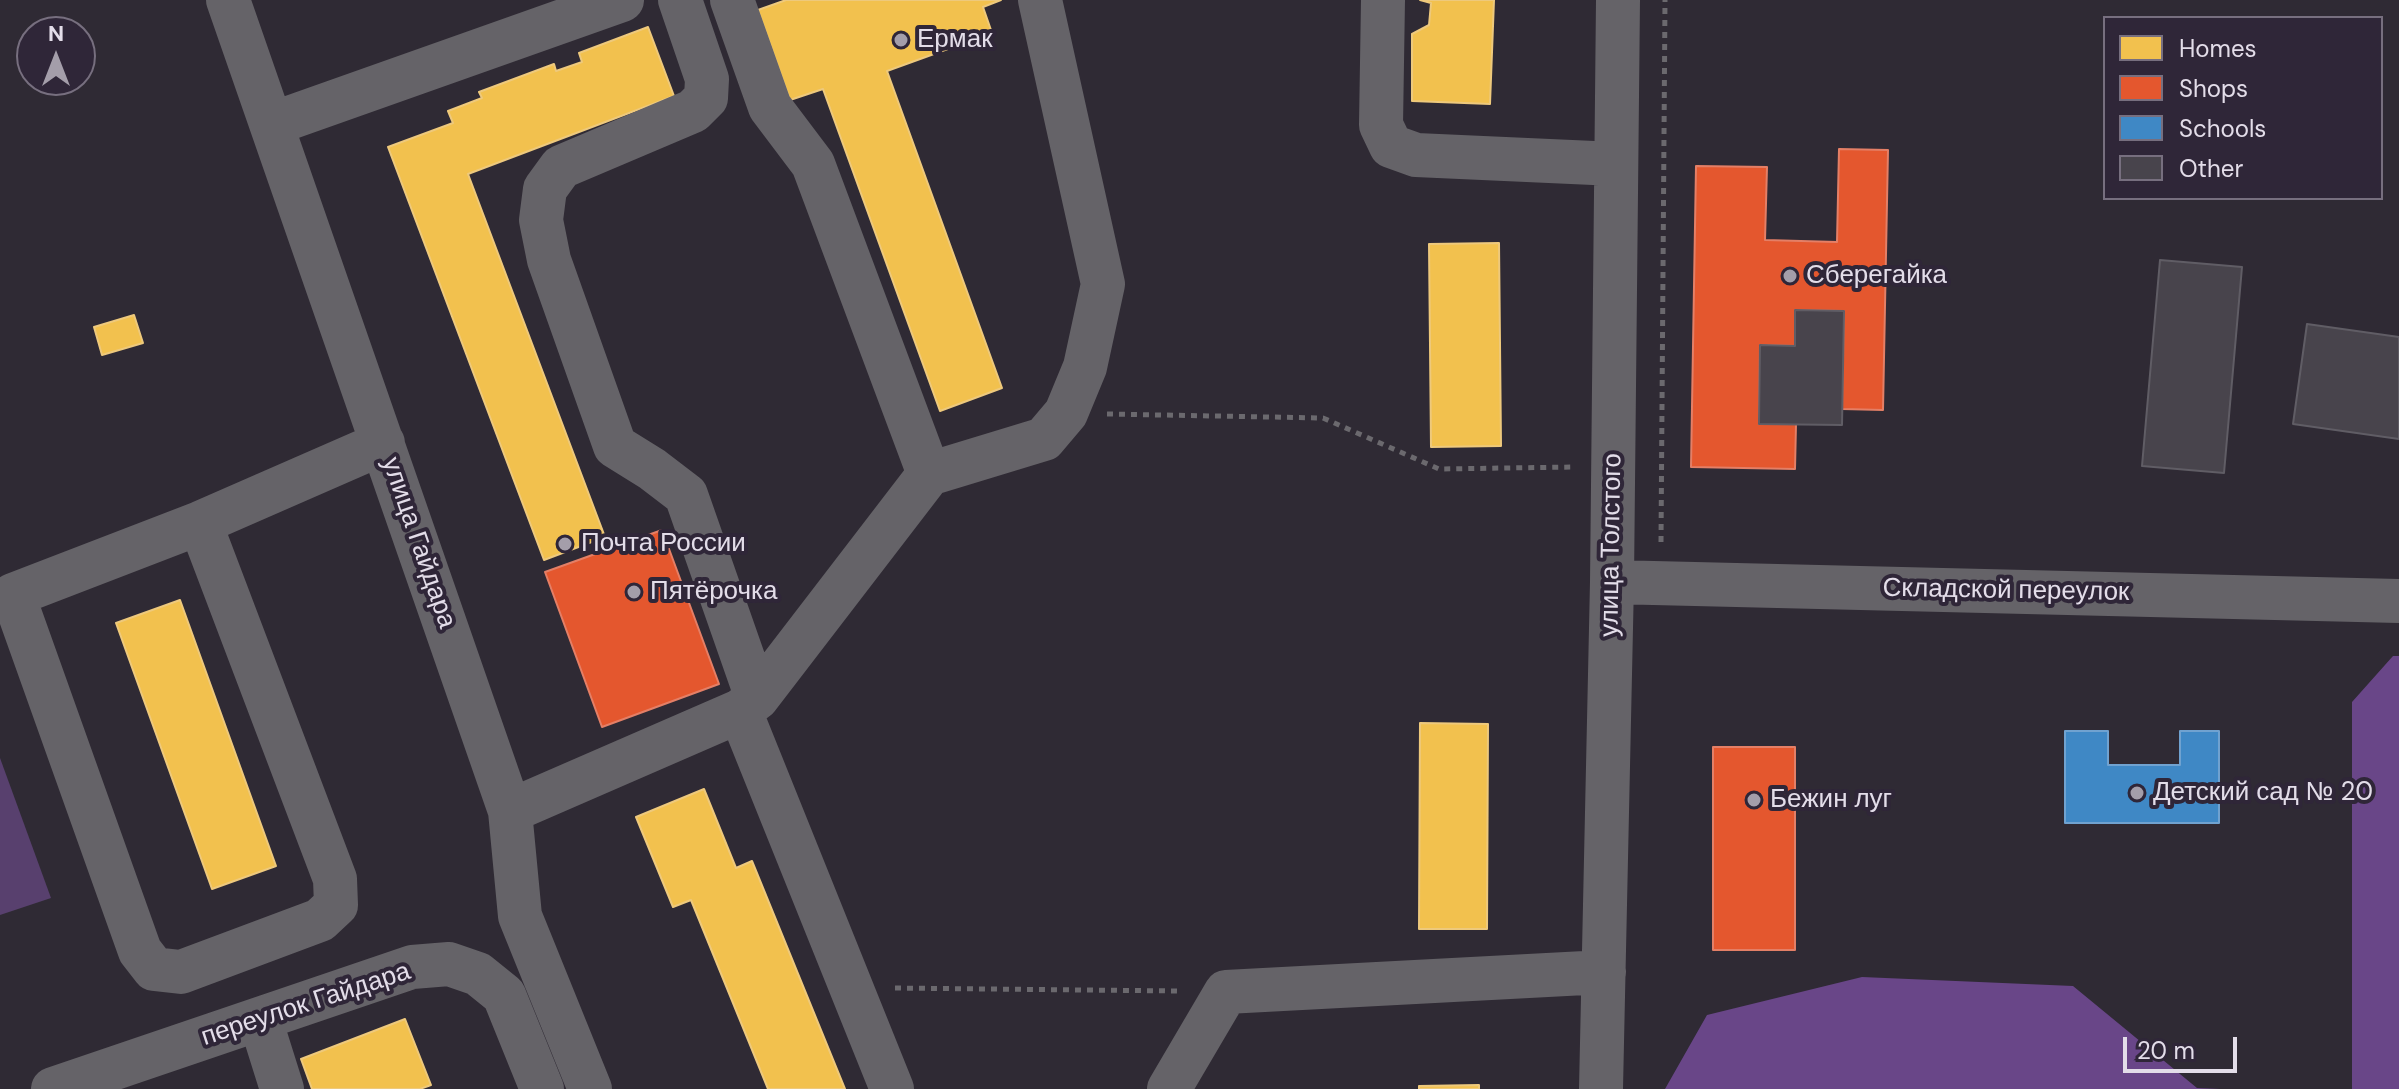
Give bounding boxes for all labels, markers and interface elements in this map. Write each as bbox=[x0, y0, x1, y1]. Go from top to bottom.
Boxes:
north arrow bbox=[16, 16, 96, 96]
legend bbox=[2103, 16, 2383, 200]
text: N bbox=[48, 19, 64, 48]
place label: Ермак bbox=[917, 24, 993, 56]
marker: Ермак bbox=[892, 31, 910, 49]
text: Homes bbox=[2179, 33, 2257, 64]
text: Shops bbox=[2179, 73, 2248, 104]
text: Schools bbox=[2179, 113, 2266, 144]
text: Other bbox=[2179, 153, 2243, 184]
place label: Сберегайка bbox=[1806, 260, 1947, 292]
marker: Сберегайка bbox=[1781, 267, 1799, 285]
street label: улица Толстого bbox=[1595, 453, 1629, 637]
street label: улица Гайдара bbox=[374, 454, 462, 632]
place label: Почта России bbox=[581, 528, 746, 560]
marker: Почта России bbox=[556, 535, 574, 553]
street label: Складской переулок bbox=[1882, 573, 2130, 609]
place label: Пятёрочка bbox=[650, 576, 777, 608]
marker: Пятёрочка bbox=[625, 583, 643, 601]
place label: Детский сад № 20 bbox=[2153, 777, 2373, 809]
place label: Бежин луг bbox=[1770, 784, 1892, 816]
marker: Детский сад № 20 bbox=[2128, 784, 2146, 802]
marker: Бежин луг bbox=[1745, 791, 1763, 809]
street label: переулок Гайдара bbox=[198, 956, 414, 1054]
scale bar bbox=[2127, 1021, 2241, 1071]
text: 20 m bbox=[2137, 1035, 2195, 1066]

